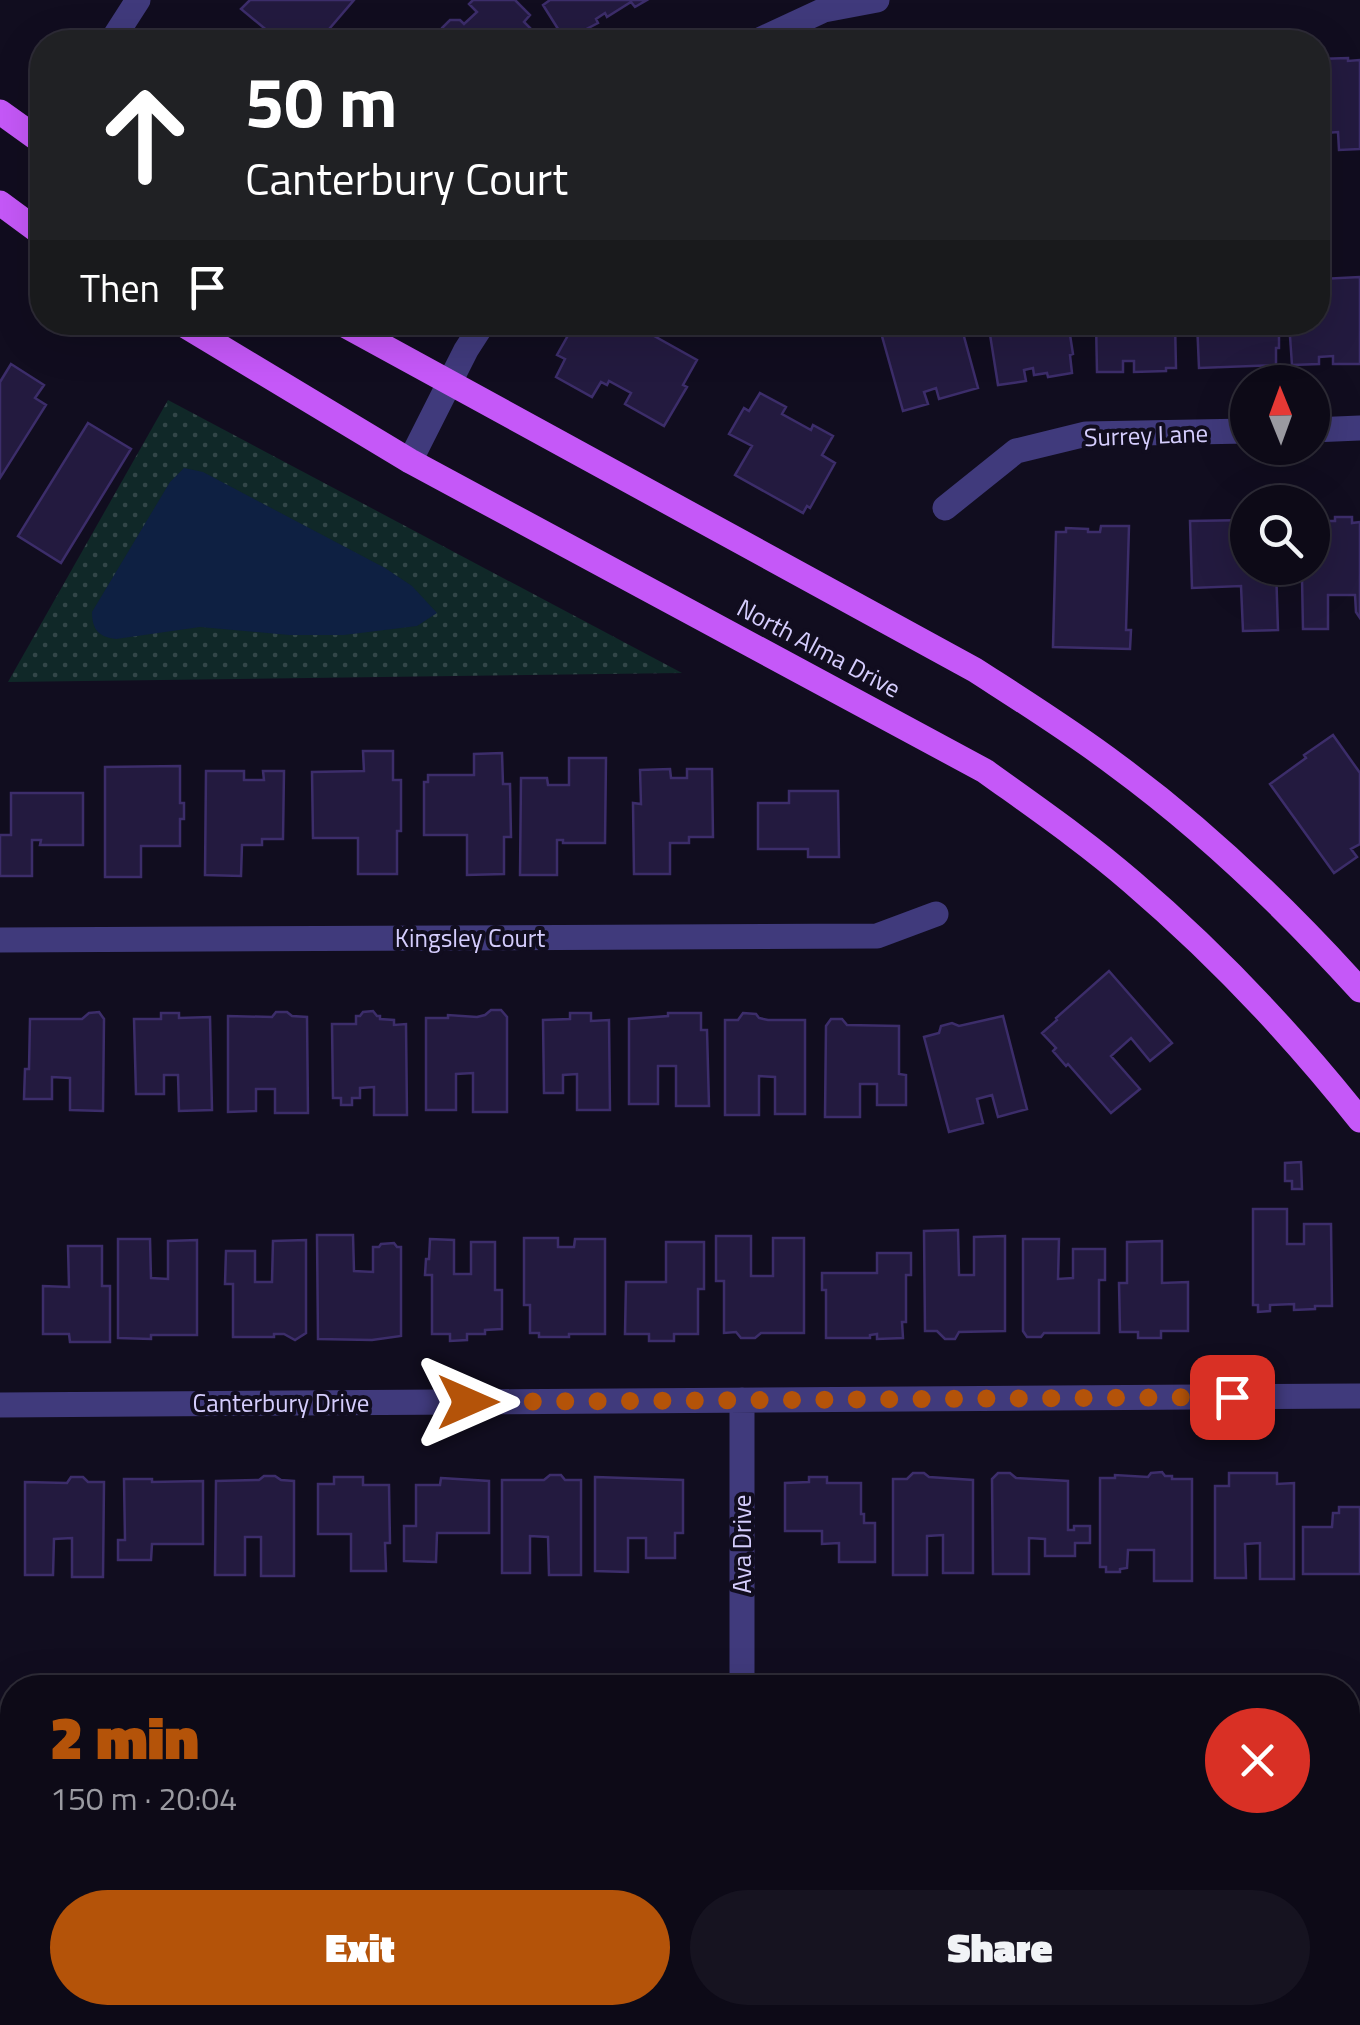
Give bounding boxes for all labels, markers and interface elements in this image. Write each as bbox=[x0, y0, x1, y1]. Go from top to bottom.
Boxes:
text: 50 m bbox=[245, 48, 398, 154]
icon: ahead bbox=[80, 70, 210, 200]
text: Canterbury Court bbox=[245, 144, 568, 212]
text: Then bbox=[80, 259, 160, 317]
icon: arrive bbox=[180, 260, 235, 315]
north arrow bbox=[1230, 365, 1330, 465]
map controls bbox=[1230, 365, 1330, 585]
street label: Surrey Lane bbox=[1083, 414, 1209, 456]
button: search bbox=[1230, 485, 1330, 585]
street label: North Alma Drive bbox=[730, 589, 908, 707]
street label: Kingsley Court bbox=[395, 919, 546, 957]
position arrow bbox=[416, 1350, 520, 1454]
pin bbox=[1190, 1355, 1275, 1440]
icon: arrive bbox=[1205, 1370, 1260, 1425]
street label: Canterbury Drive bbox=[193, 1384, 369, 1422]
street label: Ava Drive bbox=[723, 1495, 761, 1593]
text: 2 min bbox=[50, 1691, 199, 1782]
button: close bbox=[1205, 1708, 1310, 1813]
text: 150 m · 20:04 bbox=[50, 1774, 237, 1822]
button: Exit bbox=[50, 1890, 670, 2005]
button: Share bbox=[690, 1890, 1310, 2005]

